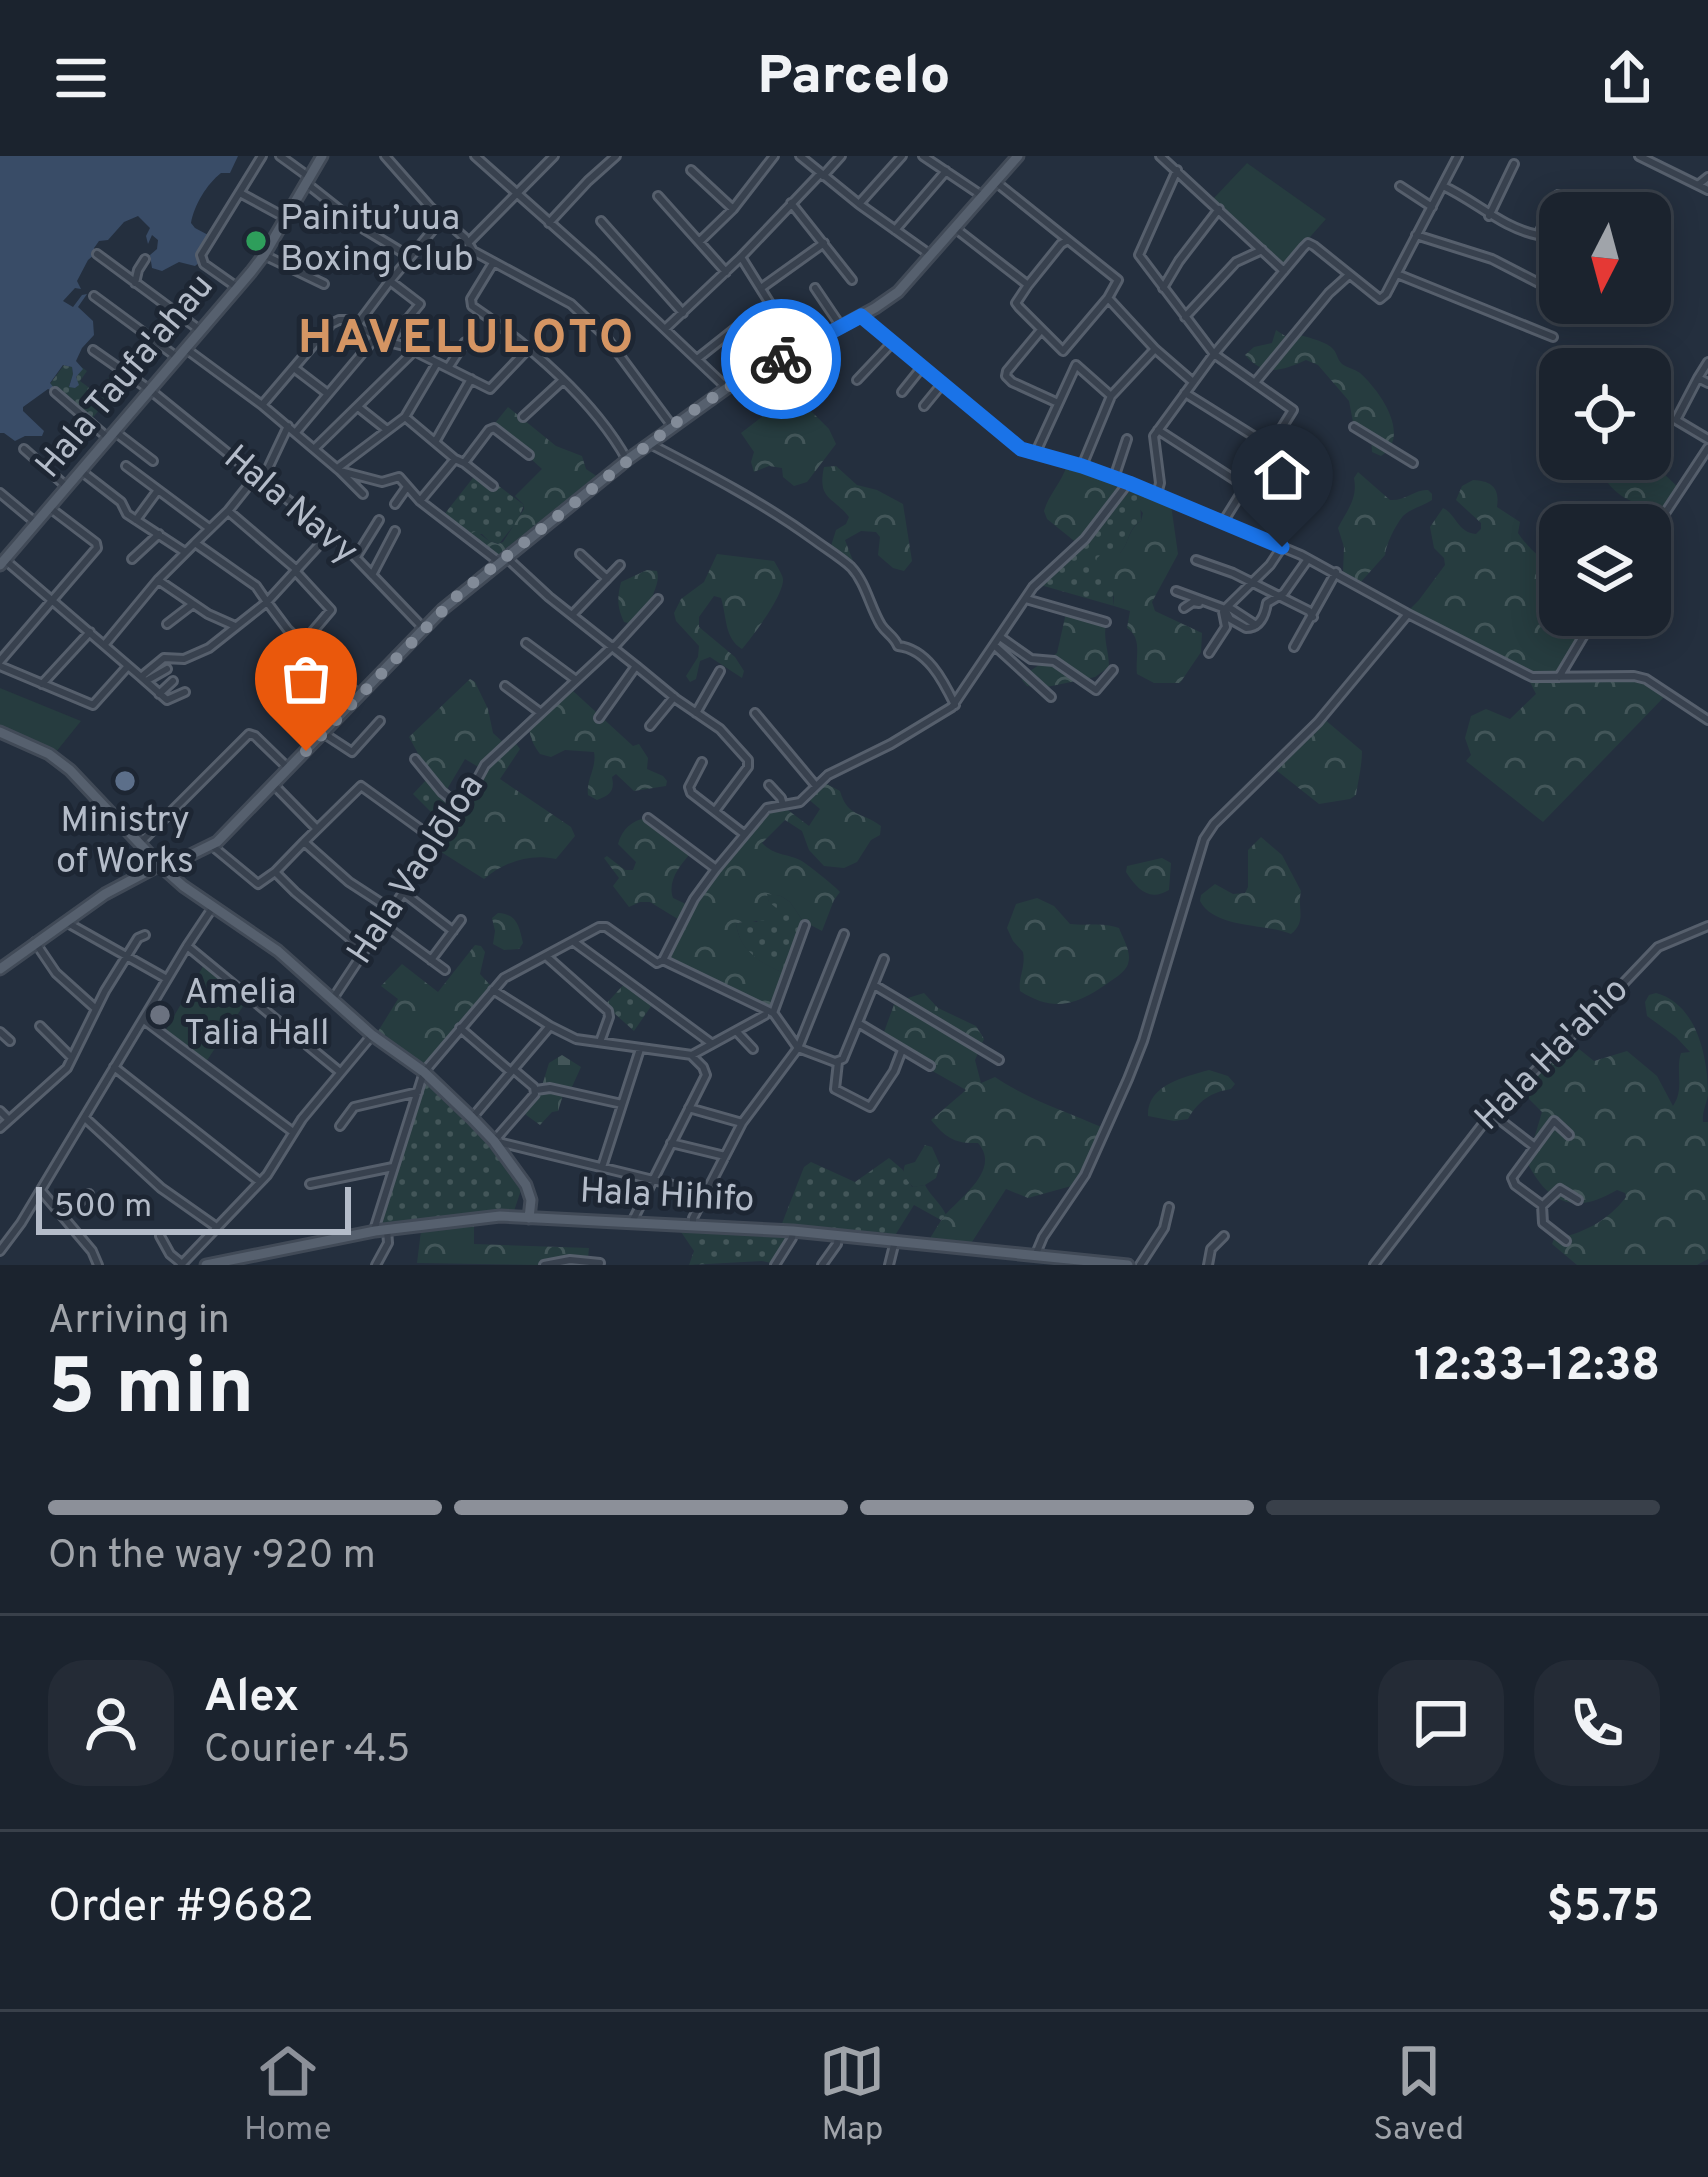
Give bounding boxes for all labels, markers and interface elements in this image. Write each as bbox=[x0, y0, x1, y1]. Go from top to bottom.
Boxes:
text: Parcelo bbox=[758, 44, 950, 113]
icon: menu bbox=[48, 45, 114, 111]
icon: share bbox=[1594, 45, 1660, 111]
north arrow bbox=[1539, 192, 1671, 324]
map controls bbox=[1539, 192, 1671, 636]
place label: Painitu’uua Boxing Club bbox=[280, 197, 474, 284]
marker: Painitu’uua Boxing Club bbox=[243, 228, 269, 254]
street label: Hala Taufa'ahau bbox=[27, 265, 225, 489]
courier bbox=[721, 299, 841, 419]
district label: HAVELULOTO bbox=[298, 310, 636, 370]
icon: bike bbox=[748, 326, 814, 392]
button: locate bbox=[1539, 348, 1671, 480]
pin bbox=[1231, 424, 1333, 547]
street label: Hala Navy bbox=[213, 436, 367, 576]
icon: home bbox=[1249, 442, 1315, 508]
button: layers bbox=[1539, 504, 1671, 636]
pin bbox=[255, 628, 357, 751]
icon: bag bbox=[273, 646, 339, 712]
street label: Hala Vaolōloa bbox=[338, 766, 496, 974]
marker: Ministry of Works bbox=[112, 768, 138, 794]
place label: Ministry of Works bbox=[56, 799, 194, 886]
street label: Hala Ha'ahio bbox=[1466, 968, 1640, 1142]
place label: Amelia Talia Hall bbox=[184, 971, 329, 1058]
marker: Amelia Talia Hall bbox=[147, 1002, 173, 1028]
street label: Hala Hihifo bbox=[579, 1169, 755, 1225]
scale bar bbox=[36, 1181, 351, 1234]
text: 500 m bbox=[54, 1187, 152, 1229]
text: Arriving in bbox=[48, 1298, 230, 1347]
text: 12:33–12:38 bbox=[1414, 1339, 1660, 1396]
text: 5 min bbox=[48, 1342, 254, 1441]
text: On the way · 920 m bbox=[48, 1533, 376, 1582]
button: person bbox=[48, 1660, 174, 1786]
button: chat bbox=[1378, 1660, 1504, 1786]
button: phone bbox=[1534, 1660, 1660, 1786]
text: Alex bbox=[204, 1670, 299, 1727]
text: Courier · 4.5 bbox=[204, 1727, 410, 1776]
text: Order #9682 bbox=[48, 1880, 314, 1937]
text: $5.75 bbox=[1547, 1880, 1660, 1937]
tab: Home bbox=[244, 2038, 332, 2152]
tab: Map bbox=[819, 2038, 885, 2152]
tab: Saved bbox=[1373, 2038, 1464, 2152]

